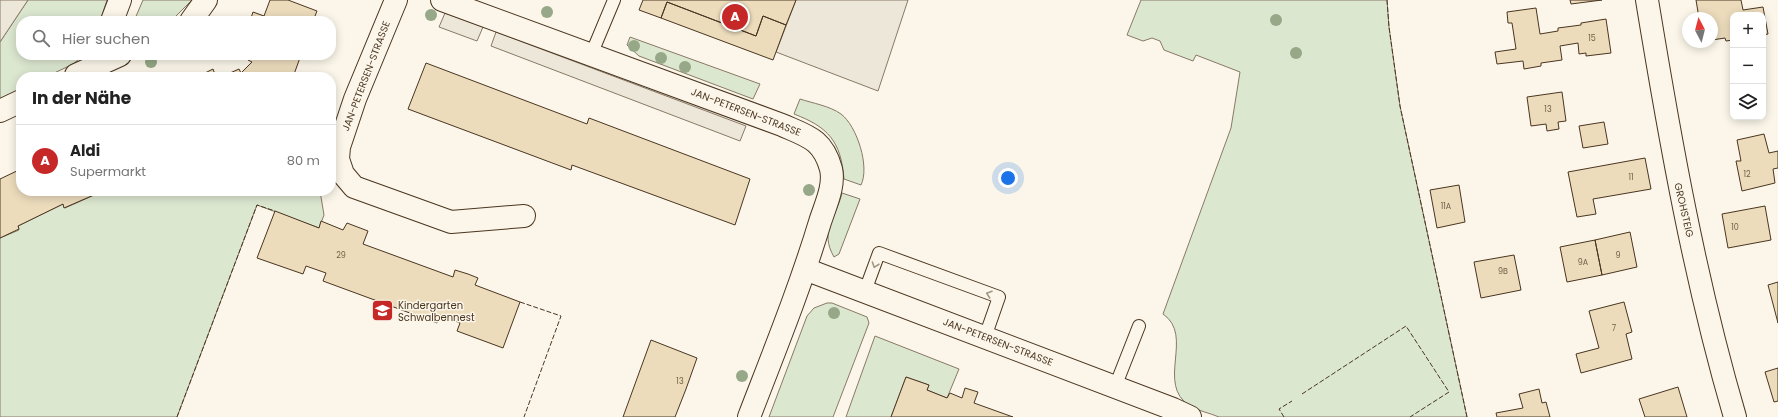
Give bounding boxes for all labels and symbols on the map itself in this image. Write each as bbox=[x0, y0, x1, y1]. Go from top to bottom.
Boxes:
pin: A bbox=[722, 2, 748, 32]
north arrow bbox=[1682, 12, 1718, 48]
street label: JAN-PETERSEN-STRASSE bbox=[338, 19, 394, 133]
house number: 15 bbox=[1588, 33, 1596, 44]
street label: JAN-PETERSEN-STRASSE bbox=[689, 84, 803, 140]
house number: 13 bbox=[1544, 104, 1552, 115]
your location bbox=[998, 168, 1018, 188]
house number: 12 bbox=[1743, 169, 1751, 180]
house number: 11 bbox=[1628, 172, 1634, 183]
street label: GROHSTEIG bbox=[1670, 181, 1698, 239]
house number: 11A bbox=[1441, 201, 1452, 212]
house number: 10 bbox=[1731, 222, 1739, 233]
house number: 29 bbox=[336, 250, 346, 261]
house number: 9 bbox=[1615, 250, 1621, 261]
house number: 9A bbox=[1578, 257, 1589, 268]
one-way arrow bbox=[871, 261, 879, 268]
house number: 9B bbox=[1498, 266, 1508, 277]
one-way arrow bbox=[986, 290, 993, 298]
school or university icon: Kindergarten Schwalbennest bbox=[370, 298, 396, 324]
place label: Kindergarten Schwalbennest bbox=[398, 298, 475, 325]
street label: JAN-PETERSEN-STRASSE bbox=[941, 314, 1055, 370]
house number: 7 bbox=[1612, 323, 1617, 334]
house number: 13 bbox=[676, 376, 684, 387]

